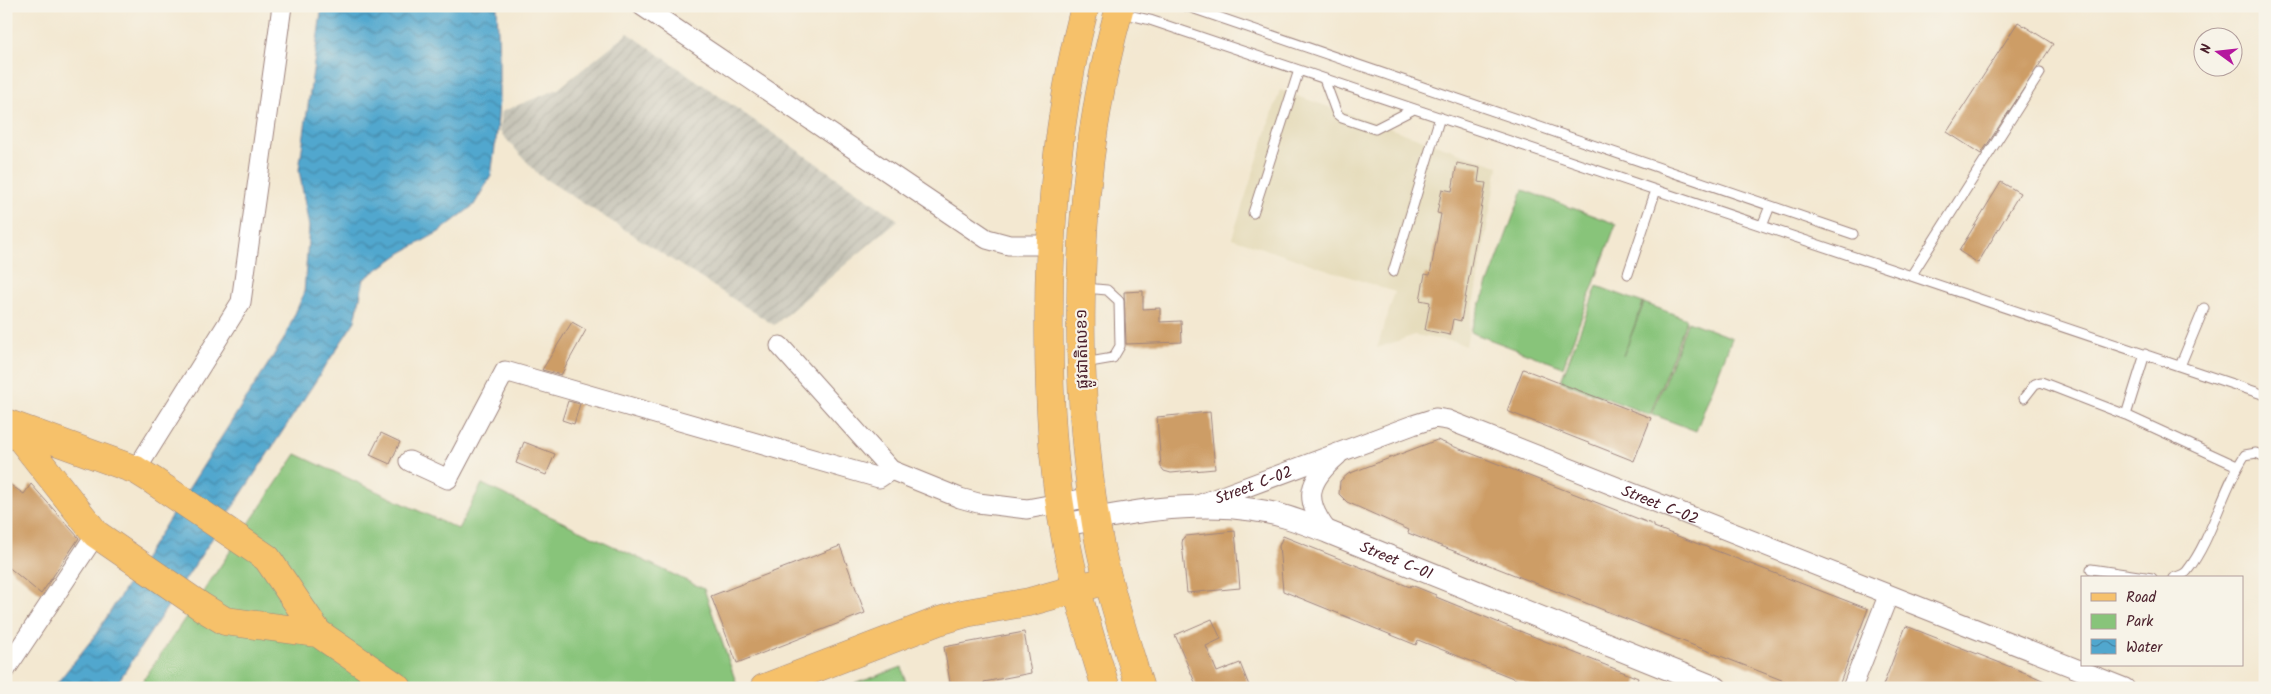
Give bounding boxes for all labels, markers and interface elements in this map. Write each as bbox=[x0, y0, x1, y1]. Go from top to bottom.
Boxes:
north arrow bbox=[2194, 28, 2244, 78]
text: N bbox=[2195, 42, 2218, 56]
street label: ផ្លូវជាតិលេខ១ bbox=[1069, 309, 1096, 389]
street label: Street C-02 bbox=[1211, 460, 1296, 512]
street label: Street C-02 bbox=[1617, 479, 1702, 532]
street label: Street C-01 bbox=[1356, 535, 1437, 587]
legend bbox=[2081, 576, 2244, 666]
text: Road bbox=[2126, 586, 2157, 610]
text: Park bbox=[2126, 610, 2154, 634]
text: Water bbox=[2126, 636, 2163, 660]

